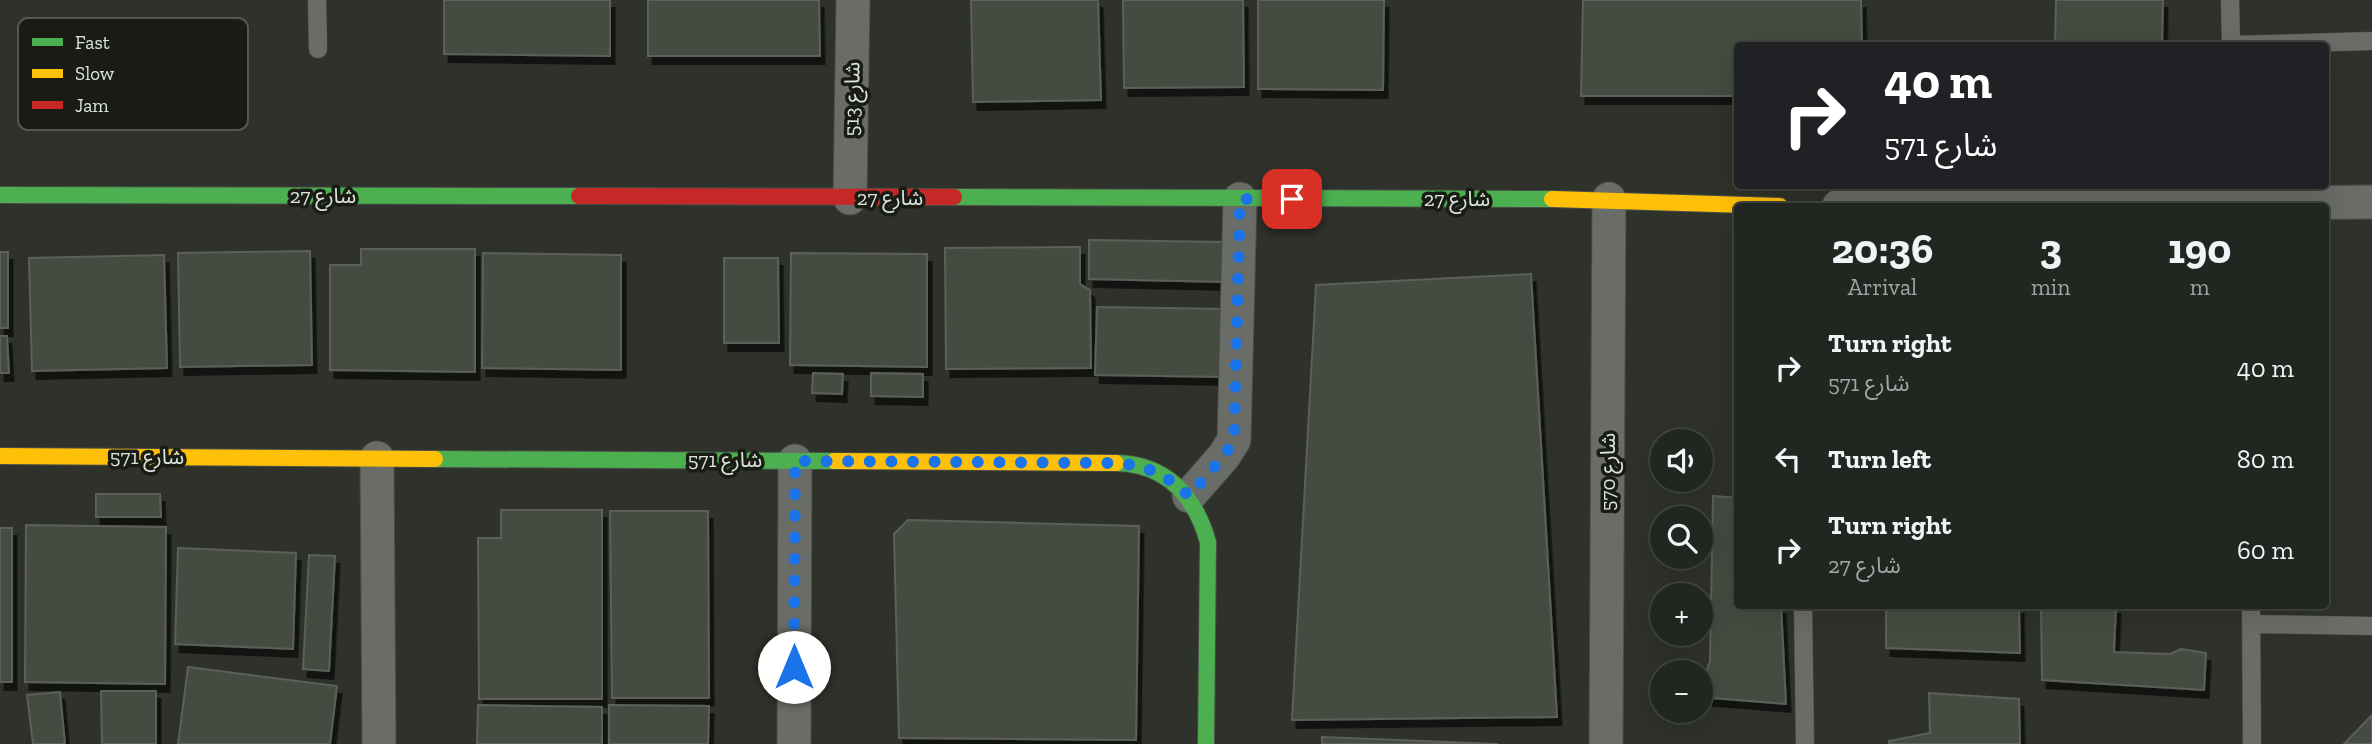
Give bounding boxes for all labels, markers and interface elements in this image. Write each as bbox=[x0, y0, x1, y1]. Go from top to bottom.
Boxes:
legend bbox=[18, 18, 248, 130]
text: Fast bbox=[75, 31, 110, 54]
text: 40 m bbox=[1884, 52, 1992, 111]
street label: شارع 513 bbox=[838, 61, 868, 137]
text: Slow bbox=[75, 62, 115, 85]
icon: right bbox=[1769, 70, 1860, 161]
text: Jam bbox=[75, 94, 109, 117]
text: شارع 571 bbox=[1884, 126, 1997, 164]
pin bbox=[1262, 169, 1322, 229]
icon: arrive bbox=[1273, 180, 1311, 218]
street label: شارع 27 bbox=[290, 183, 356, 211]
street label: شارع 27 bbox=[857, 185, 923, 213]
street label: شارع 27 bbox=[1424, 186, 1490, 214]
text: 20:36 bbox=[1831, 223, 1934, 274]
text: 3 bbox=[2040, 223, 2062, 274]
text: 190 bbox=[2168, 223, 2232, 274]
text: Arrival bbox=[1848, 273, 1917, 301]
text: min bbox=[2031, 273, 2070, 301]
text: m bbox=[2190, 273, 2210, 301]
text: Turn right bbox=[1828, 327, 1951, 359]
icon: right bbox=[1769, 349, 1807, 387]
text: 40 m bbox=[2237, 352, 2294, 384]
text: شارع 571 bbox=[1828, 369, 1910, 397]
map controls bbox=[1650, 429, 1713, 723]
button: sound bbox=[1650, 429, 1713, 492]
street label: شارع 570 bbox=[1595, 433, 1623, 511]
icon: left bbox=[1769, 440, 1807, 478]
text: Turn left bbox=[1828, 443, 1931, 475]
text: 80 m bbox=[2237, 443, 2294, 475]
street label: شارع 571 bbox=[110, 444, 184, 472]
street label: شارع 571 bbox=[688, 447, 762, 475]
button: search bbox=[1650, 506, 1713, 569]
text: Turn right bbox=[1828, 509, 1951, 541]
icon: right bbox=[1769, 531, 1807, 569]
text: 60 m bbox=[2237, 534, 2294, 566]
text: شارع 27 bbox=[1828, 551, 1901, 579]
button: + bbox=[1650, 583, 1713, 646]
position arrow bbox=[757, 630, 831, 704]
button: − bbox=[1650, 660, 1713, 723]

